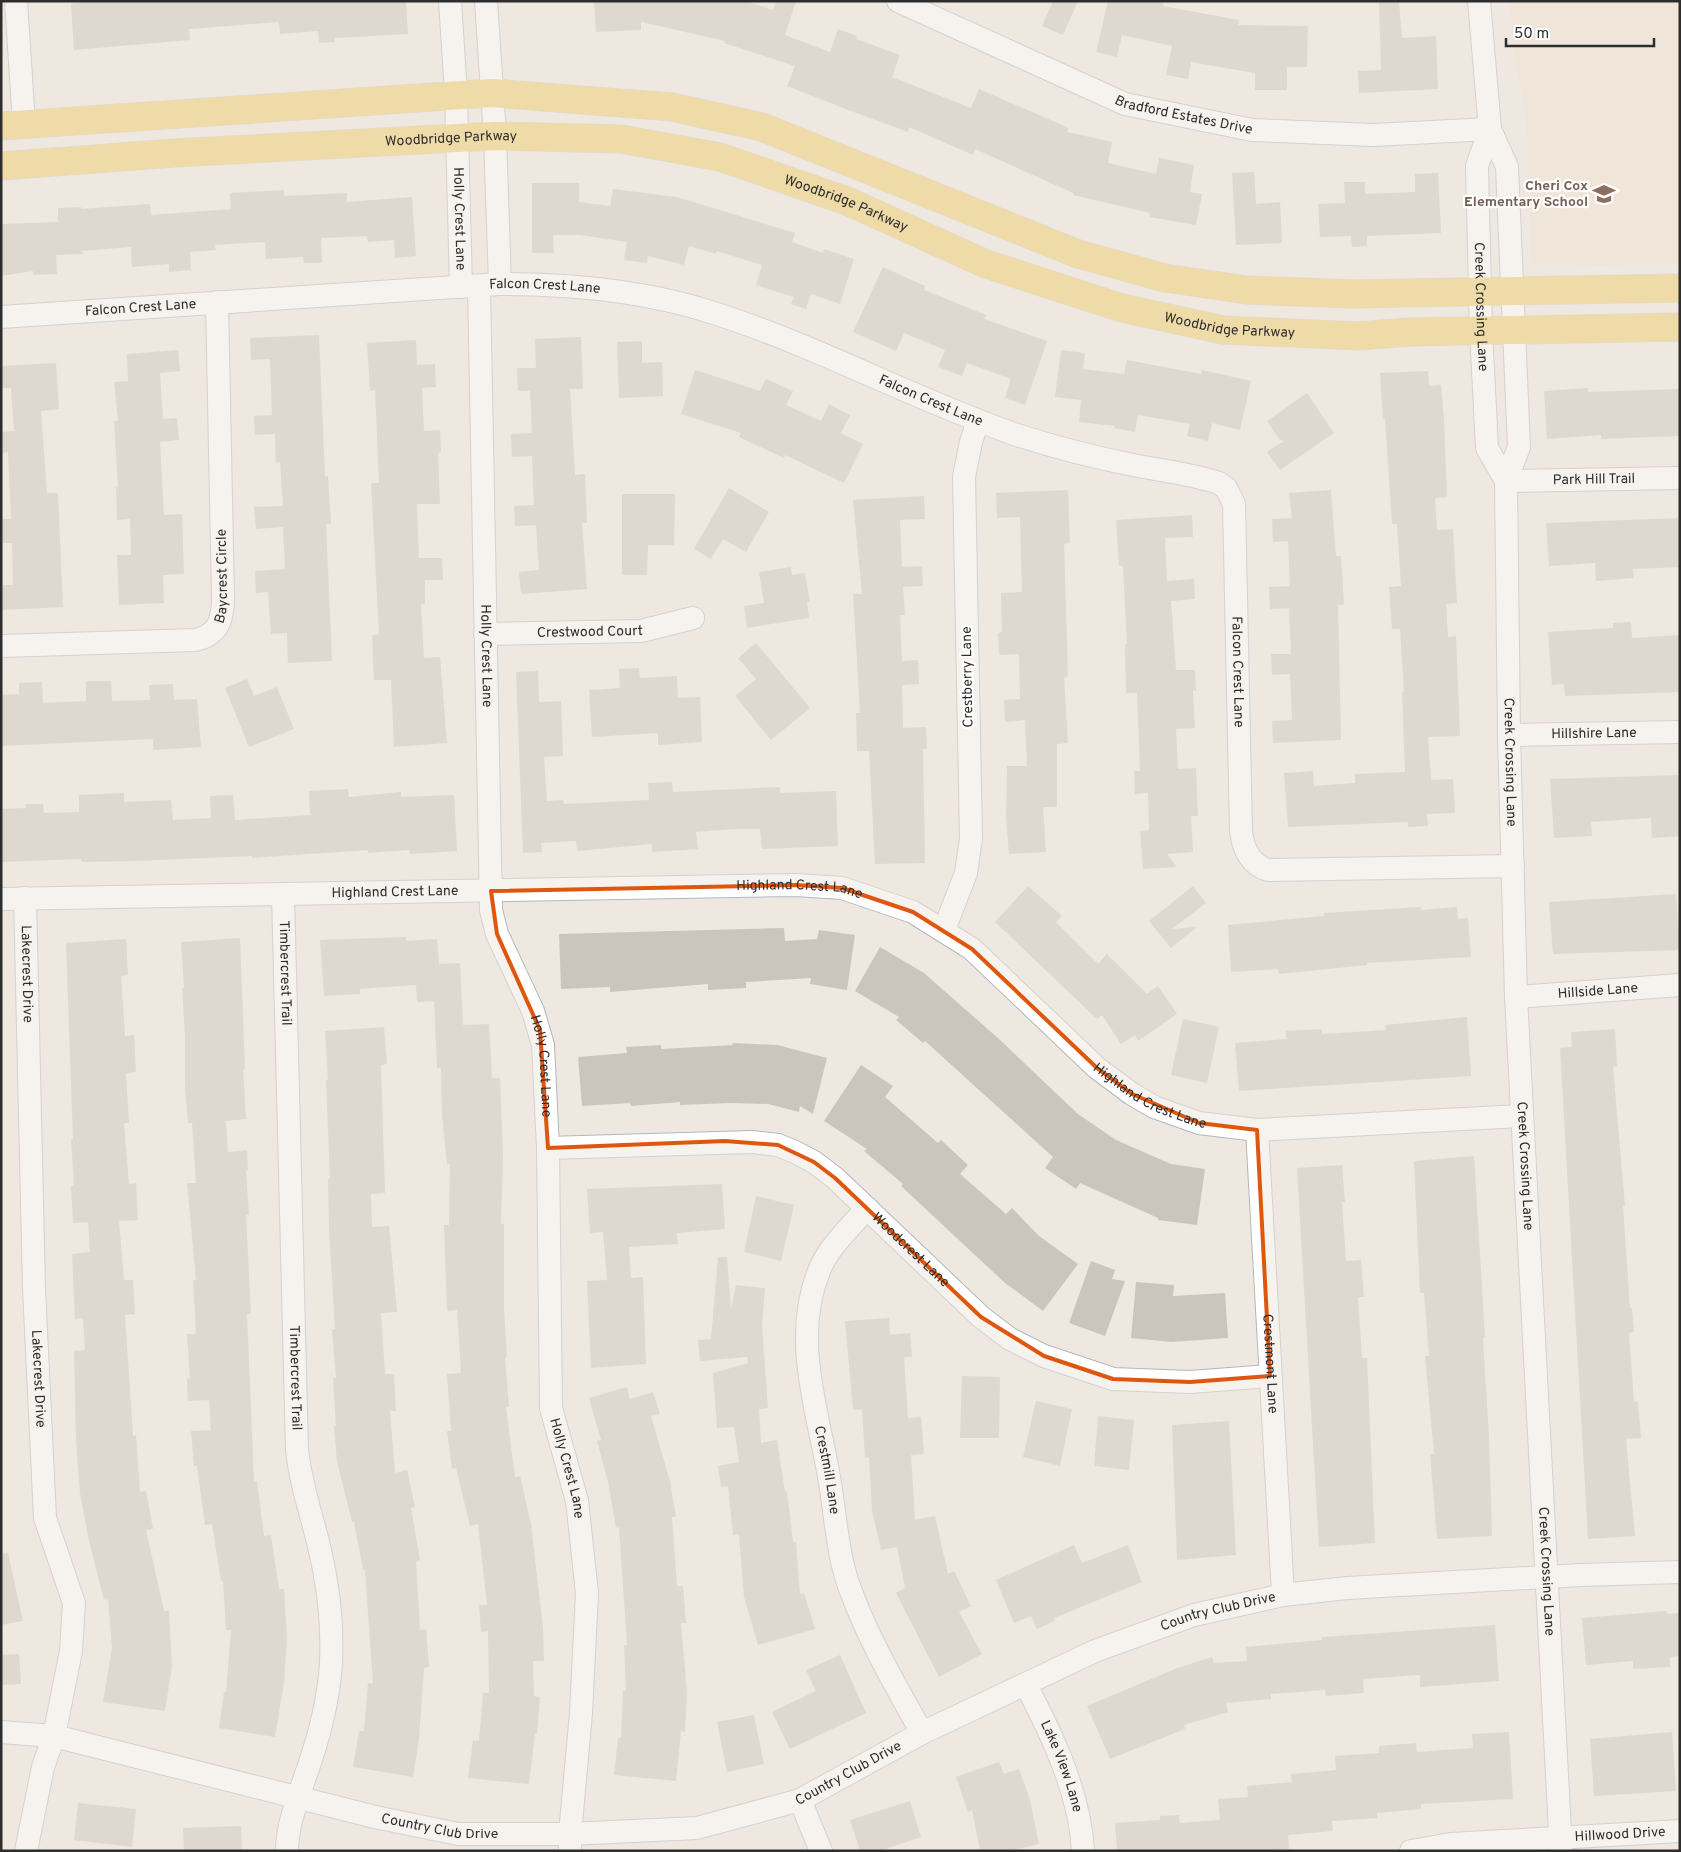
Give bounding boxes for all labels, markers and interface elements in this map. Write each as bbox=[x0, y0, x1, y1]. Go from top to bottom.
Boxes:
scale bar bbox=[1506, 15, 1654, 47]
text: 50 m bbox=[1514, 25, 1549, 44]
street label: Bradford Estates Drive bbox=[1112, 92, 1254, 138]
street label: Woodbridge Parkway bbox=[385, 127, 517, 150]
street label: Holly Crest Lane bbox=[449, 167, 469, 271]
street label: Woodbridge Parkway bbox=[782, 171, 911, 236]
place label: Cheri Cox Elementary School bbox=[1464, 178, 1588, 211]
school or university icon: Cheri Cox Elementary School bbox=[1591, 181, 1617, 207]
street label: Creek Crossing Lane bbox=[1470, 242, 1492, 372]
street label: Falcon Crest Lane bbox=[489, 275, 601, 298]
street label: Falcon Crest Lane bbox=[85, 296, 197, 320]
street label: Woodbridge Parkway bbox=[1163, 309, 1295, 342]
street label: Falcon Crest Lane bbox=[876, 371, 985, 430]
street label: Park Hill Trail bbox=[1553, 470, 1635, 489]
street label: Baycrest Circle bbox=[211, 529, 232, 625]
street label: Holly Crest Lane bbox=[477, 604, 496, 708]
street label: Falcon Crest Lane bbox=[1228, 616, 1247, 728]
street label: Crestwood Court bbox=[537, 622, 643, 641]
street label: Crestberry Lane bbox=[959, 626, 977, 728]
street label: Creek Crossing Lane bbox=[1500, 698, 1520, 827]
street label: Hillshire Lane bbox=[1551, 724, 1637, 743]
street label: Highland Crest Lane bbox=[736, 877, 865, 903]
street label: Highland Crest Lane bbox=[331, 882, 459, 902]
street label: Timbercrest Trail bbox=[275, 920, 295, 1026]
street label: Lakecrest Drive bbox=[17, 925, 36, 1023]
street label: Hillside Lane bbox=[1557, 980, 1639, 1002]
street label: Holly Crest Lane bbox=[526, 1013, 555, 1118]
street label: Highland Crest Lane bbox=[1090, 1059, 1207, 1132]
street label: Creek Crossing Lane bbox=[1513, 1101, 1537, 1231]
street label: Woodcrest Lane bbox=[868, 1209, 953, 1291]
street label: Crestmont Lane bbox=[1259, 1313, 1281, 1414]
street label: Timbercrest Trail bbox=[285, 1325, 305, 1431]
street label: Lakecrest Drive bbox=[27, 1330, 49, 1428]
street label: Holly Crest Lane bbox=[546, 1416, 587, 1519]
street label: Crestmill Lane bbox=[810, 1424, 843, 1515]
street label: Creek Crossing Lane bbox=[1534, 1506, 1558, 1636]
street label: Country Club Drive bbox=[1158, 1588, 1277, 1635]
street label: Lake View Lane bbox=[1037, 1718, 1086, 1814]
street label: Country Club Drive bbox=[792, 1737, 904, 1809]
street label: Country Club Drive bbox=[380, 1810, 498, 1843]
street label: Hillwood Drive bbox=[1574, 1823, 1666, 1845]

